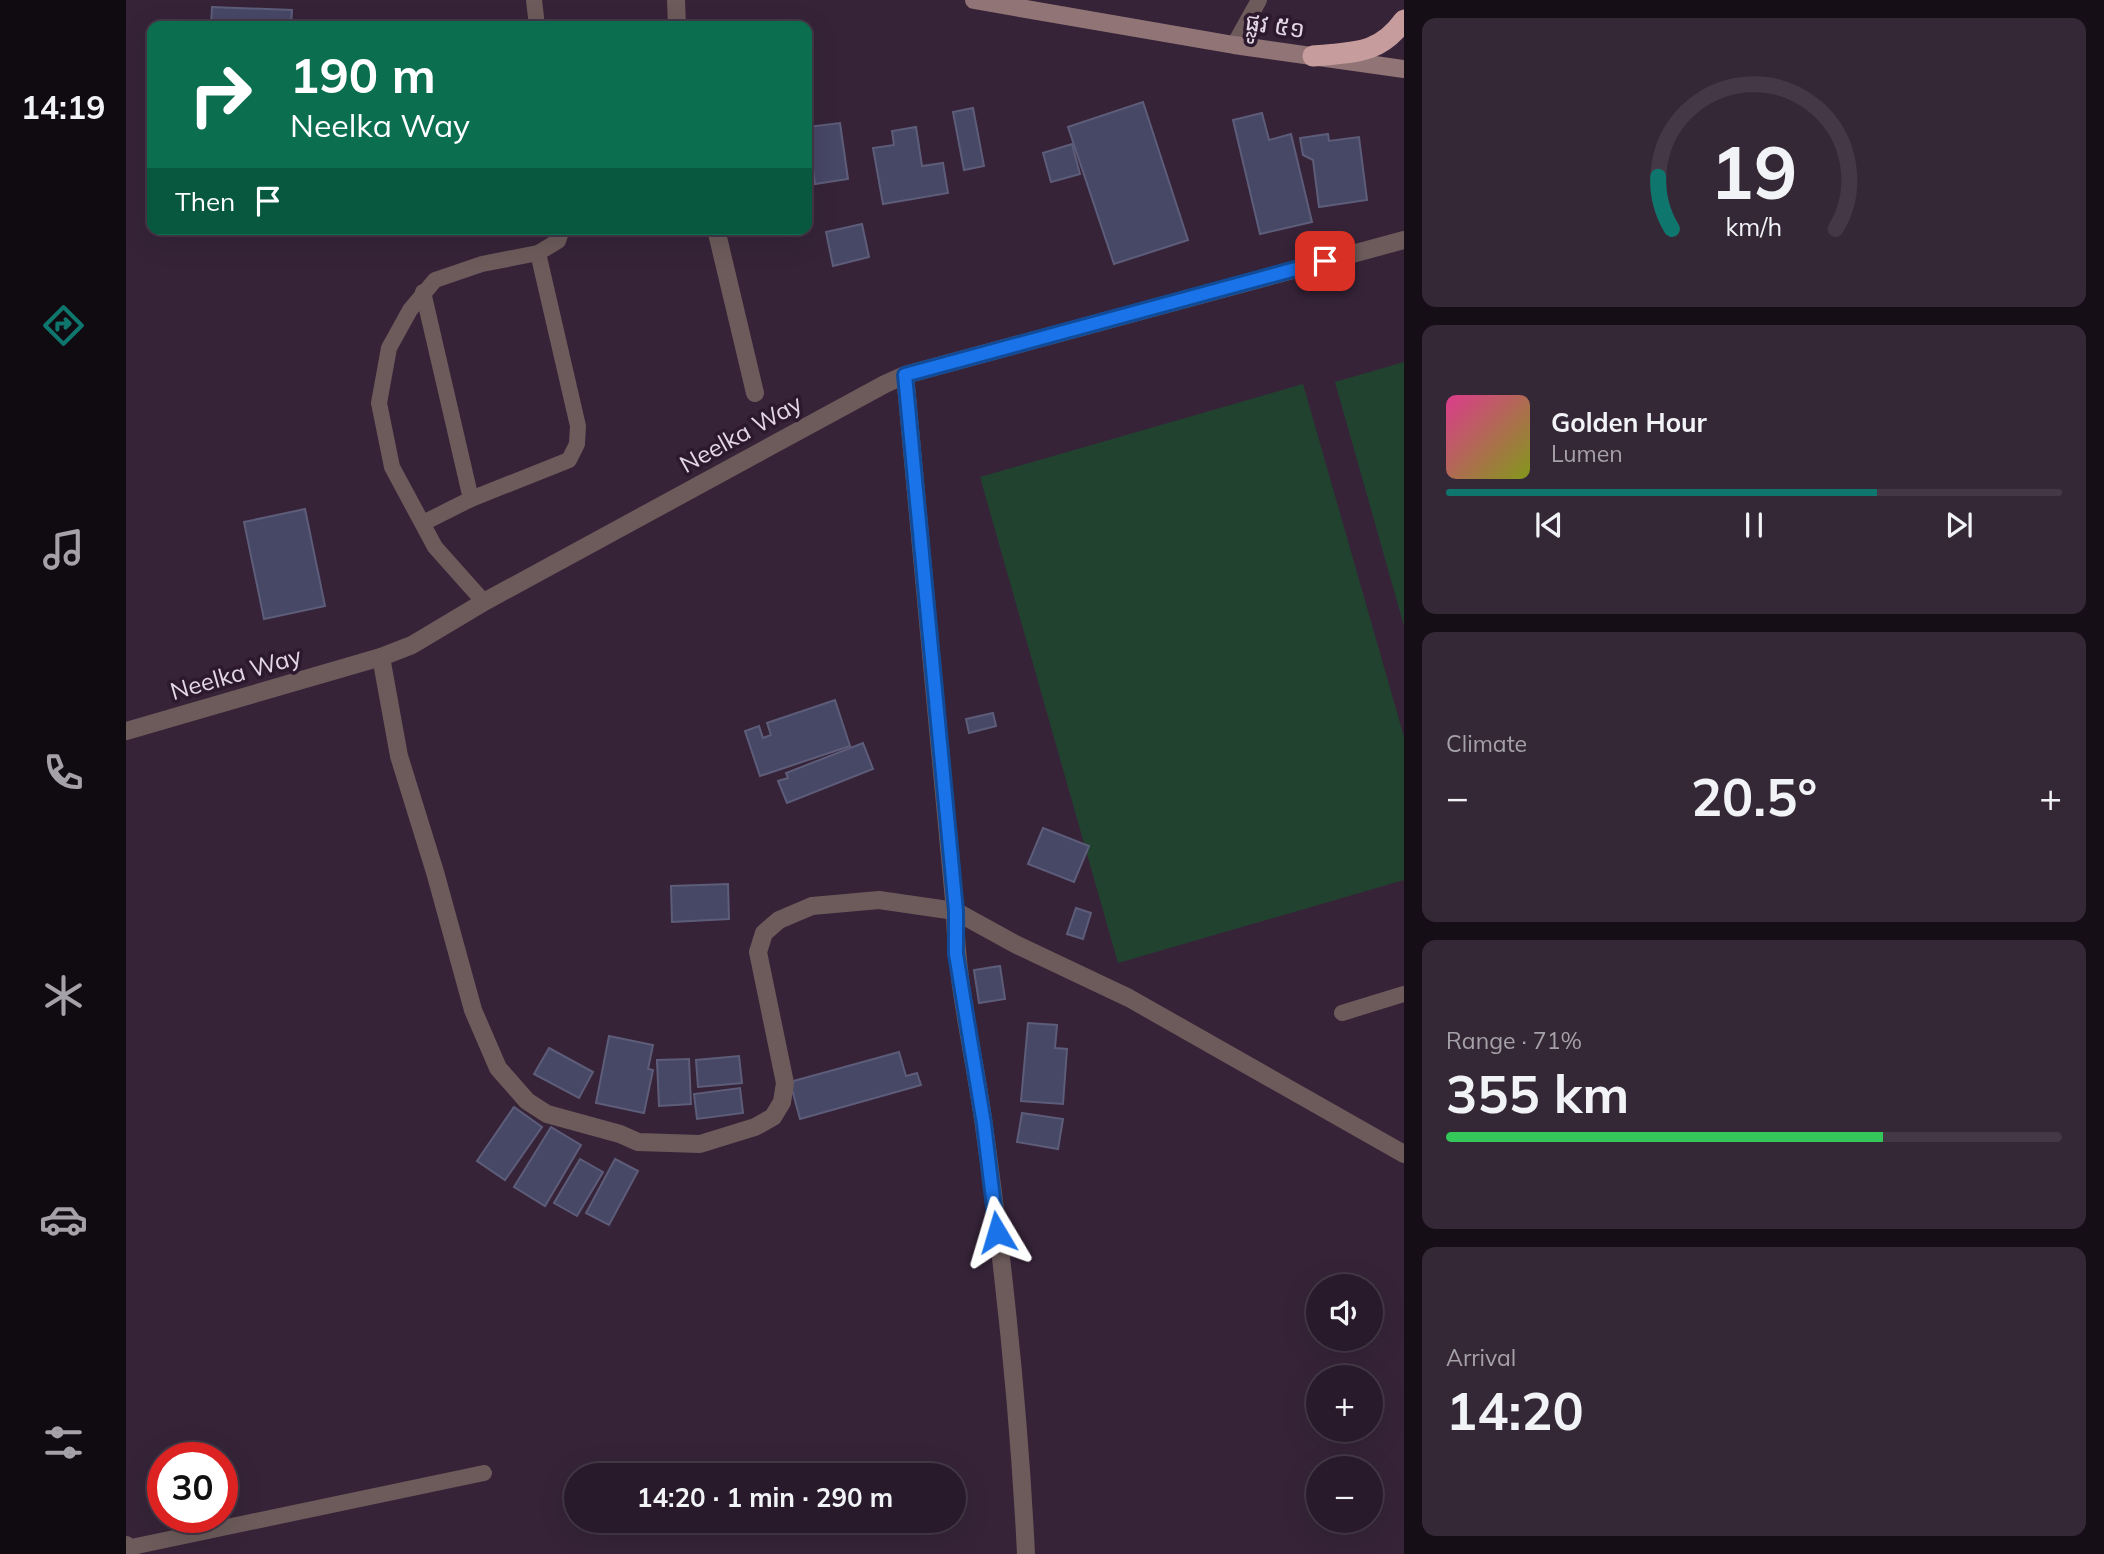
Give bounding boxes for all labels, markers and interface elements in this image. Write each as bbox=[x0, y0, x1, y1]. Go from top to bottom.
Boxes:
street label: ផ្លូវ ៥១ bbox=[1242, 6, 1307, 52]
text: 190 m bbox=[290, 44, 436, 105]
icon: right bbox=[175, 49, 266, 140]
text: 14:19 bbox=[21, 87, 105, 127]
text: Neelka Way bbox=[290, 105, 470, 145]
text: 19 bbox=[1710, 126, 1798, 217]
icon: arrive bbox=[249, 182, 287, 220]
text: Then bbox=[175, 185, 235, 218]
text: km/h bbox=[1726, 210, 1782, 241]
pin bbox=[1295, 231, 1355, 291]
icon: arrive bbox=[1306, 242, 1344, 280]
icon: directions bbox=[39, 301, 88, 350]
street label: Neelka Way bbox=[674, 387, 807, 479]
text: Golden Hour bbox=[1551, 406, 1707, 439]
text: Lumen bbox=[1551, 439, 1623, 468]
icon: previous bbox=[1530, 506, 1568, 544]
icon: pause bbox=[1735, 506, 1773, 544]
icon: next bbox=[1940, 506, 1978, 544]
icon: music bbox=[39, 525, 88, 574]
street label: Neelka Way bbox=[167, 640, 305, 706]
text: Climate bbox=[1446, 729, 1527, 758]
icon: phone bbox=[39, 748, 88, 797]
text: 20.5° bbox=[1691, 764, 1817, 829]
text: − bbox=[1446, 773, 1469, 821]
text: + bbox=[2039, 773, 2062, 821]
icon: climate bbox=[39, 971, 88, 1020]
text: Range · 71% bbox=[1446, 1026, 1582, 1055]
text: 355 km bbox=[1446, 1061, 1629, 1126]
icon: car bbox=[39, 1195, 88, 1244]
position arrow bbox=[960, 1195, 1034, 1269]
map controls bbox=[1306, 1274, 1383, 1533]
button: sound bbox=[1306, 1274, 1383, 1351]
text: Arrival bbox=[1446, 1343, 1516, 1372]
button: + bbox=[1306, 1365, 1383, 1442]
text: 14:20 bbox=[1446, 1378, 1584, 1443]
icon: filters bbox=[39, 1418, 88, 1467]
speed limit sign: 30 bbox=[147, 1442, 238, 1533]
button: − bbox=[1306, 1456, 1383, 1533]
text: 14:20 · 1 min · 290 m bbox=[637, 1481, 893, 1514]

